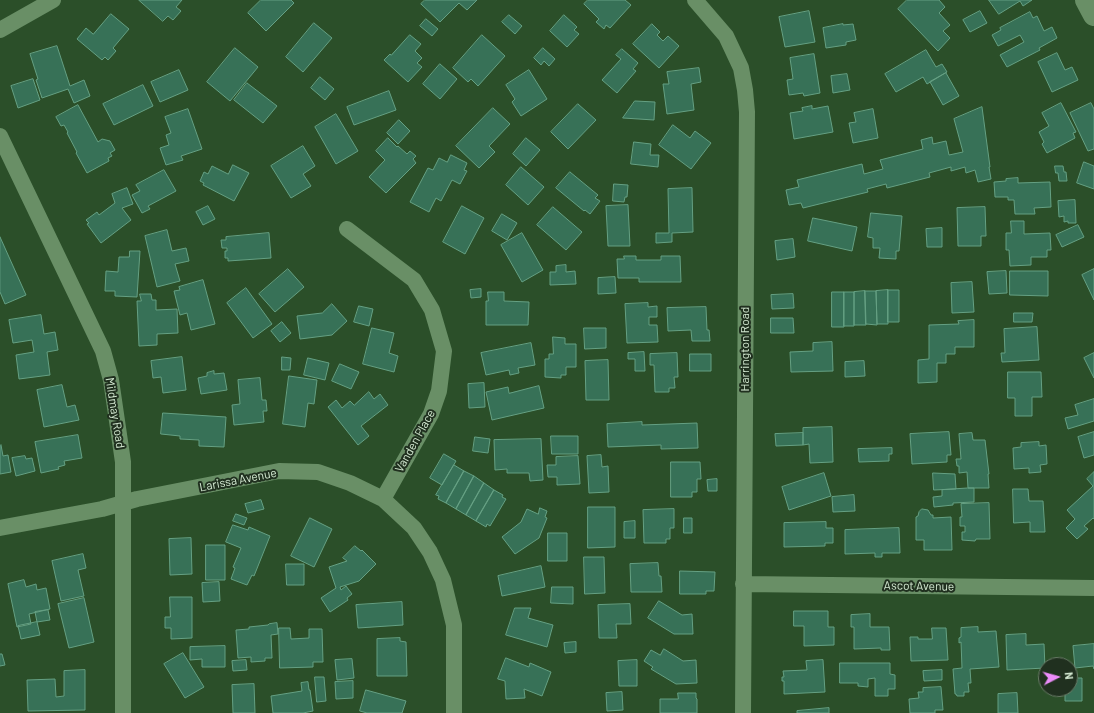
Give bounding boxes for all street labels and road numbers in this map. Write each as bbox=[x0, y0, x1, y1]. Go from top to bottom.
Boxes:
street label: Harrington Road bbox=[738, 307, 752, 391]
street label: Mildmay Road bbox=[102, 377, 128, 449]
street label: Vanden Place bbox=[392, 407, 438, 475]
street label: Larissa Avenue bbox=[198, 465, 278, 495]
street label: Ascot Avenue bbox=[884, 578, 954, 594]

